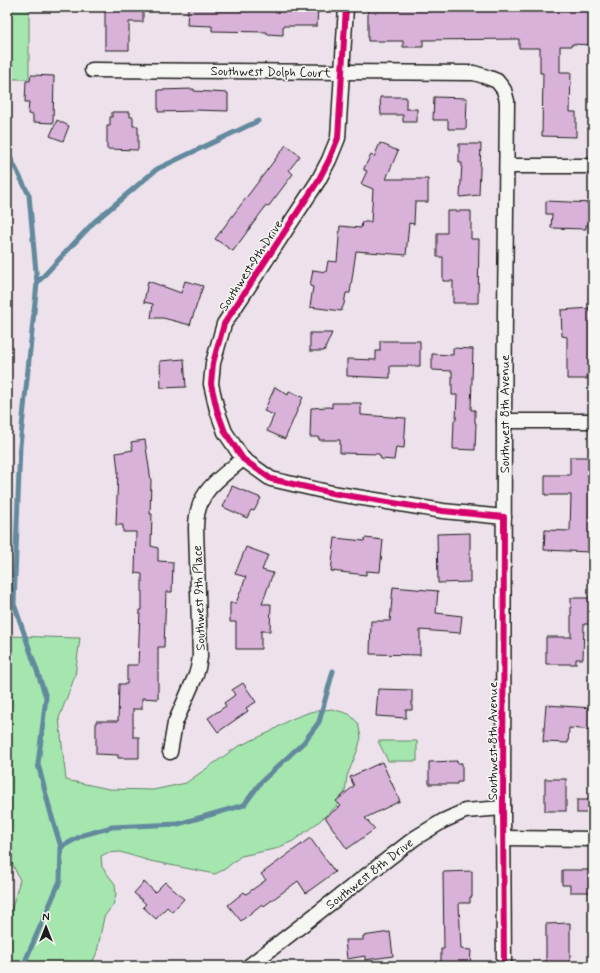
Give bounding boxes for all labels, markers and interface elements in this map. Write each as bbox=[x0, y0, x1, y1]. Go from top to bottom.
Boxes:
street label: Southwest Dolph Court bbox=[210, 63, 332, 82]
street label: Southwest 9th Drive bbox=[215, 217, 287, 315]
street label: Southwest 8th Avenue bbox=[497, 355, 514, 473]
street label: Southwest 9th Place bbox=[189, 545, 210, 651]
street label: Southwest 8th Avenue bbox=[485, 682, 502, 800]
street label: Southwest 8th Drive bbox=[323, 835, 417, 914]
north arrow bbox=[26, 907, 66, 947]
text: N bbox=[42, 911, 50, 925]

